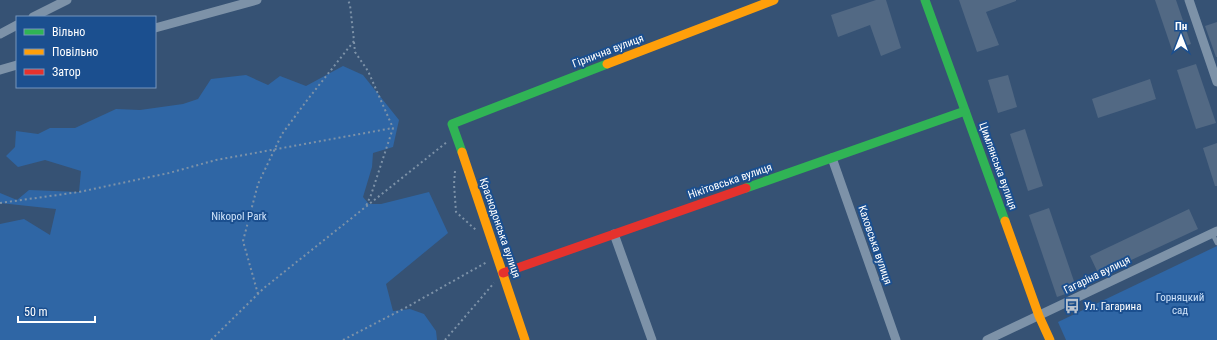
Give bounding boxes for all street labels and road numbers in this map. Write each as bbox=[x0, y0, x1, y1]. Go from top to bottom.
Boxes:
street label: Гірнична вулиця bbox=[570, 31, 646, 71]
street label: Цимлянська вулиця bbox=[976, 121, 1020, 211]
street label: Нікітовська вулиця bbox=[686, 160, 774, 202]
street label: Краснодонська вулиця bbox=[477, 176, 523, 280]
street label: Каховська вулиця bbox=[855, 204, 895, 286]
street label: Гагаріна вулиця bbox=[1062, 253, 1132, 297]

